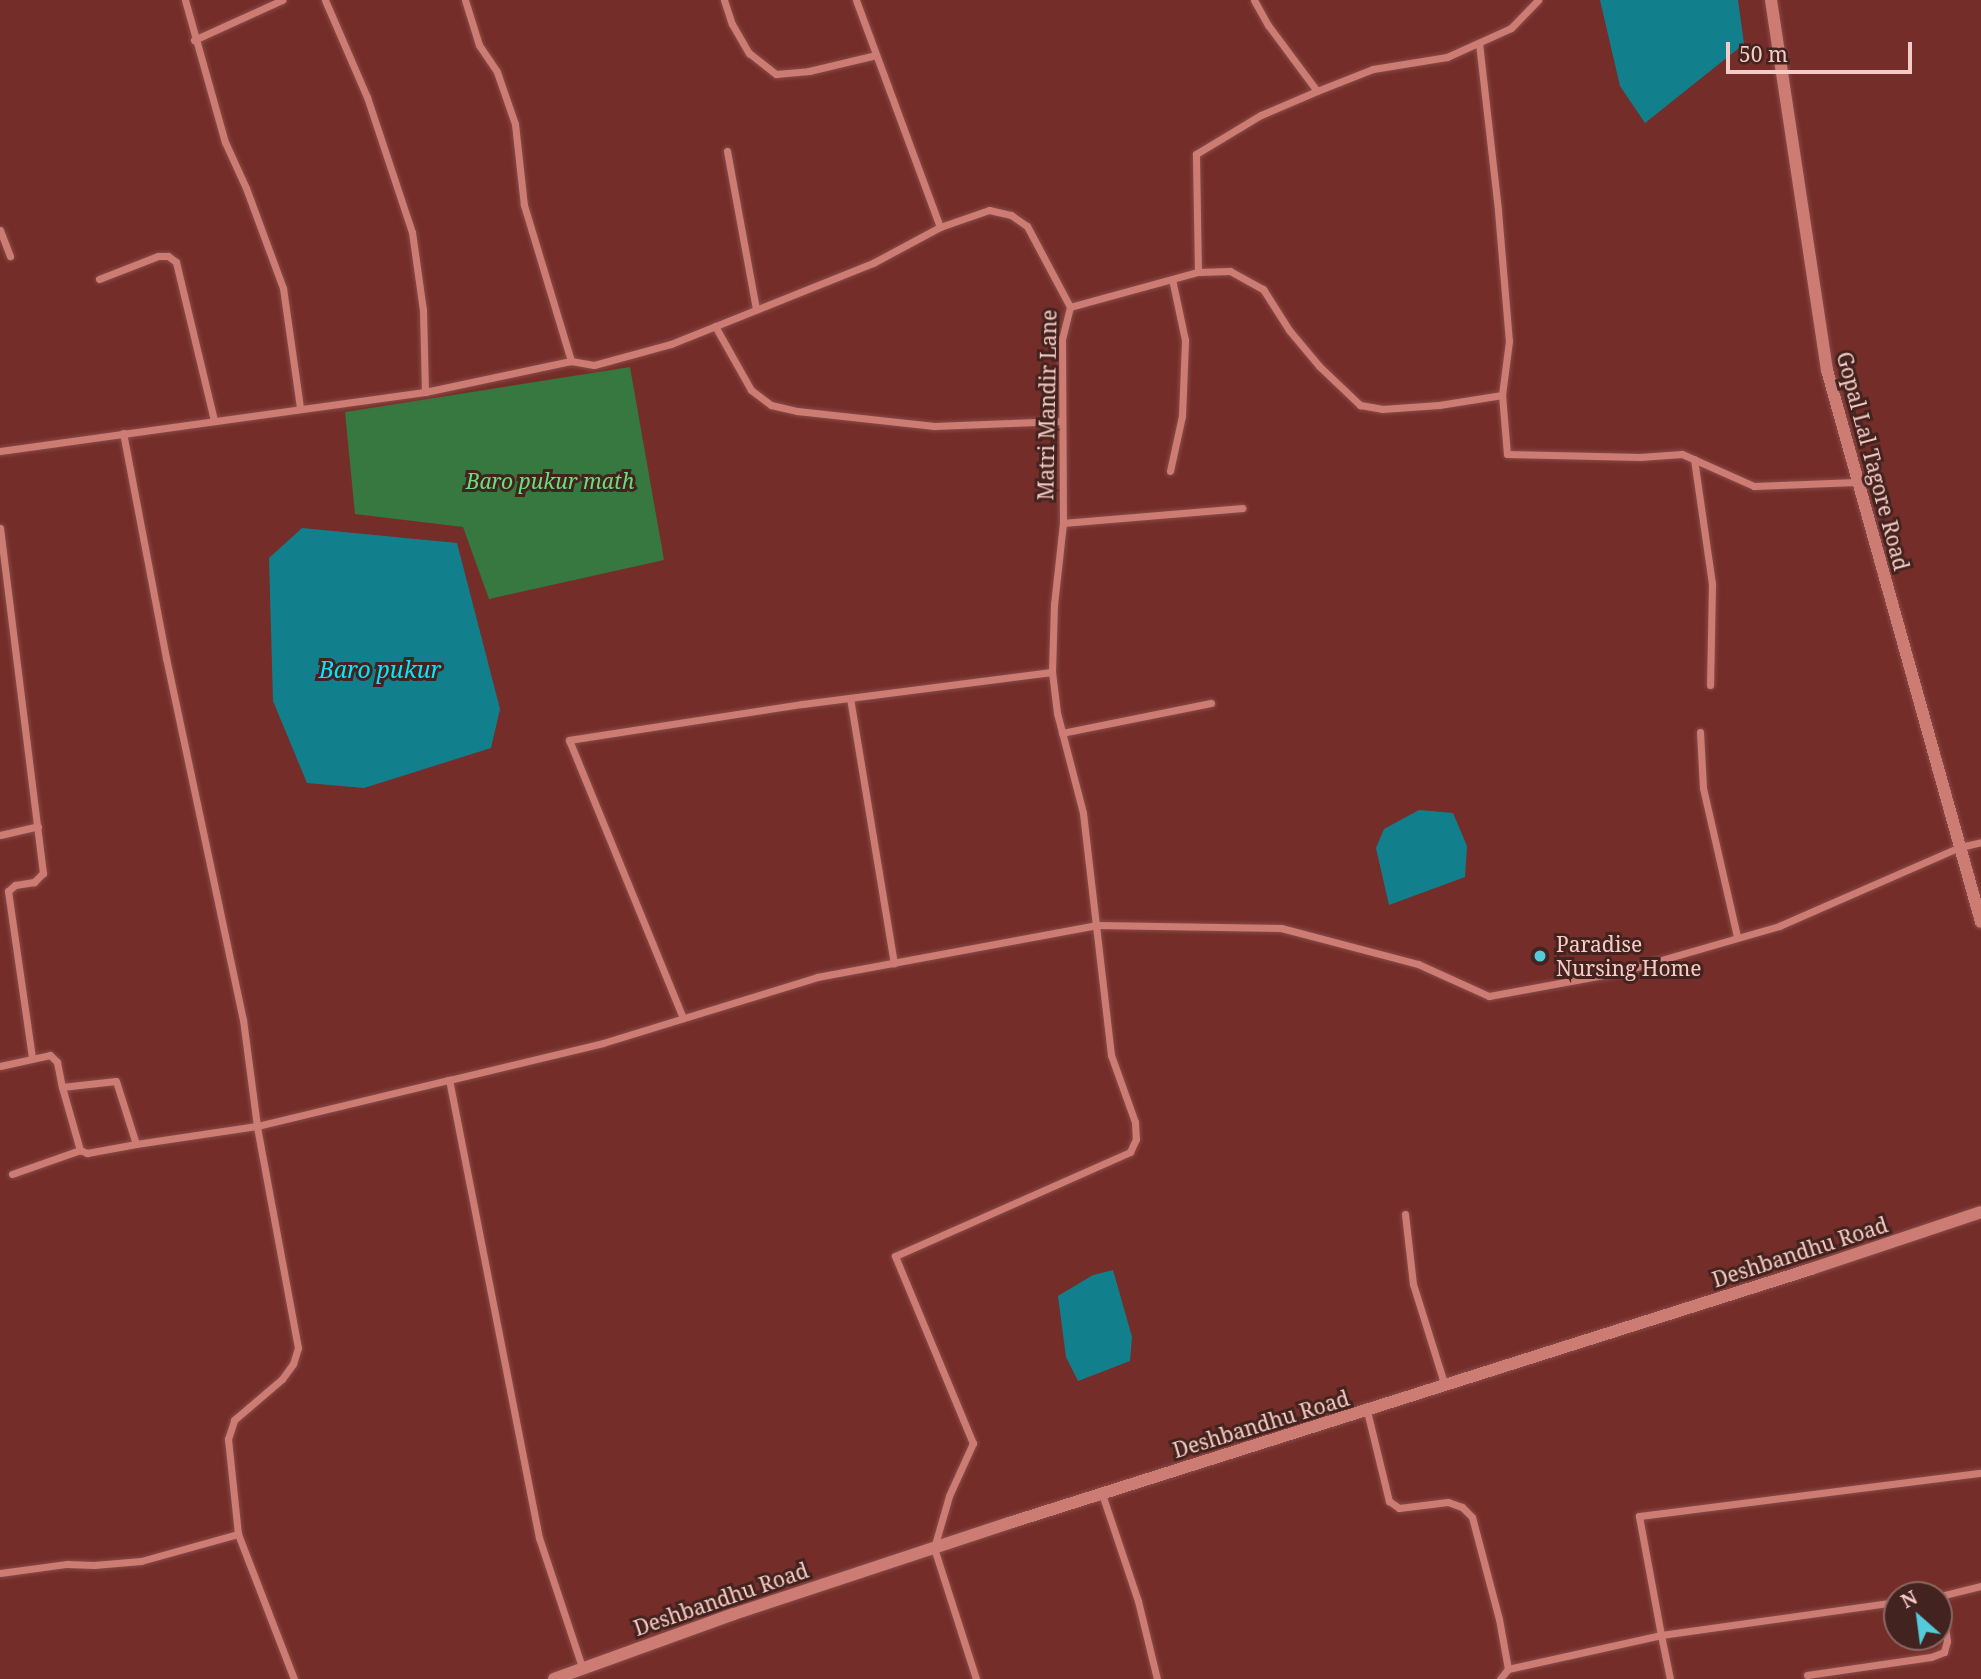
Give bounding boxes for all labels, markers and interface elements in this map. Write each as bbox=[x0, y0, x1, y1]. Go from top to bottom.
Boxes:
scale bar bbox=[1729, 28, 1914, 72]
text: 50 m bbox=[1739, 40, 1788, 68]
street label: Matri Mandir Lane bbox=[1033, 309, 1061, 501]
street label: Gopal Lal Tagore Road bbox=[1832, 349, 1914, 573]
park label: Baro pukur math bbox=[466, 468, 634, 494]
water label: Baro pukur bbox=[319, 655, 441, 683]
place label: Paradise Nursing Home bbox=[1556, 931, 1702, 981]
marker: Paradise Nursing Home bbox=[1530, 946, 1550, 966]
street label: Deshbandhu Road bbox=[1709, 1212, 1891, 1292]
street label: Deshbandhu Road bbox=[1170, 1385, 1352, 1463]
street label: Deshbandhu Road bbox=[630, 1557, 812, 1641]
north arrow bbox=[1883, 1581, 1953, 1651]
text: N bbox=[1896, 1584, 1922, 1614]

